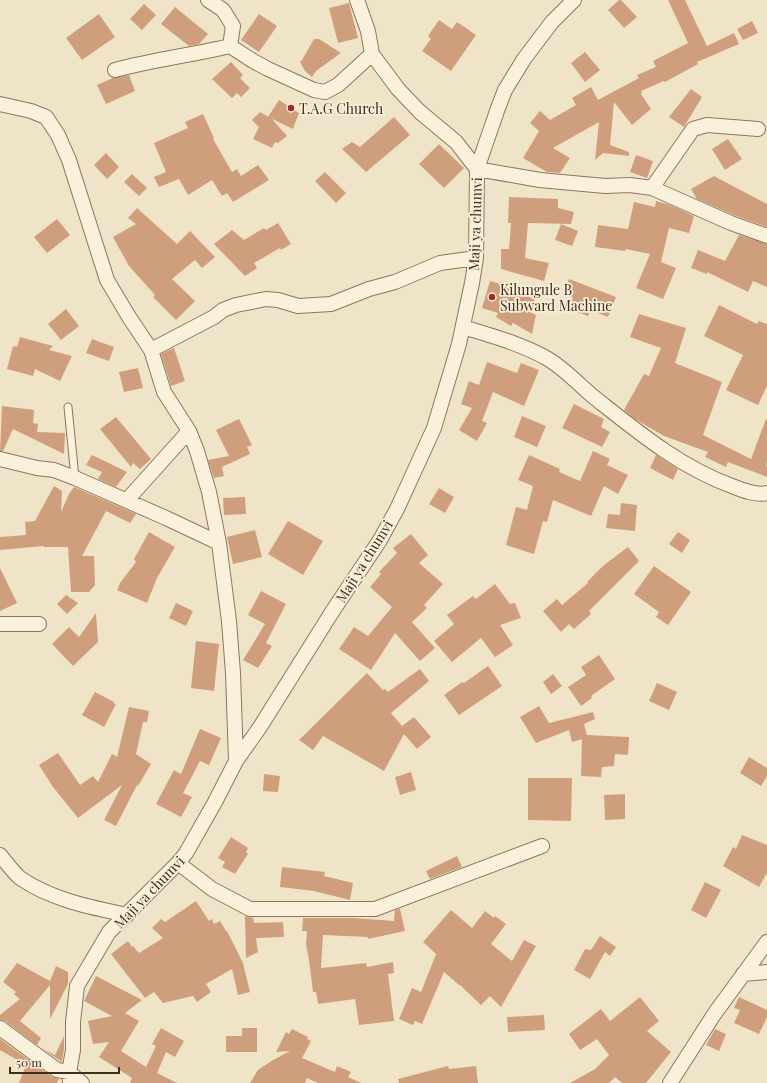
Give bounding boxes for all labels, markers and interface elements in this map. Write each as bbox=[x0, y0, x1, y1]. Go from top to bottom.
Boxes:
place label: T.A.G Church bbox=[299, 99, 384, 118]
marker: T.A.G Church bbox=[286, 103, 296, 113]
street label: Maji ya chumvi bbox=[464, 177, 486, 271]
place label: Kilungule B Subward Machine bbox=[500, 280, 612, 315]
marker: Kilungule B Subward Machine bbox=[487, 292, 497, 302]
street label: Maji ya chumvi bbox=[331, 516, 397, 606]
street label: Maji ya chumvi bbox=[110, 852, 188, 932]
scale bar bbox=[10, 1049, 119, 1075]
text: 50 m bbox=[16, 1054, 42, 1070]

